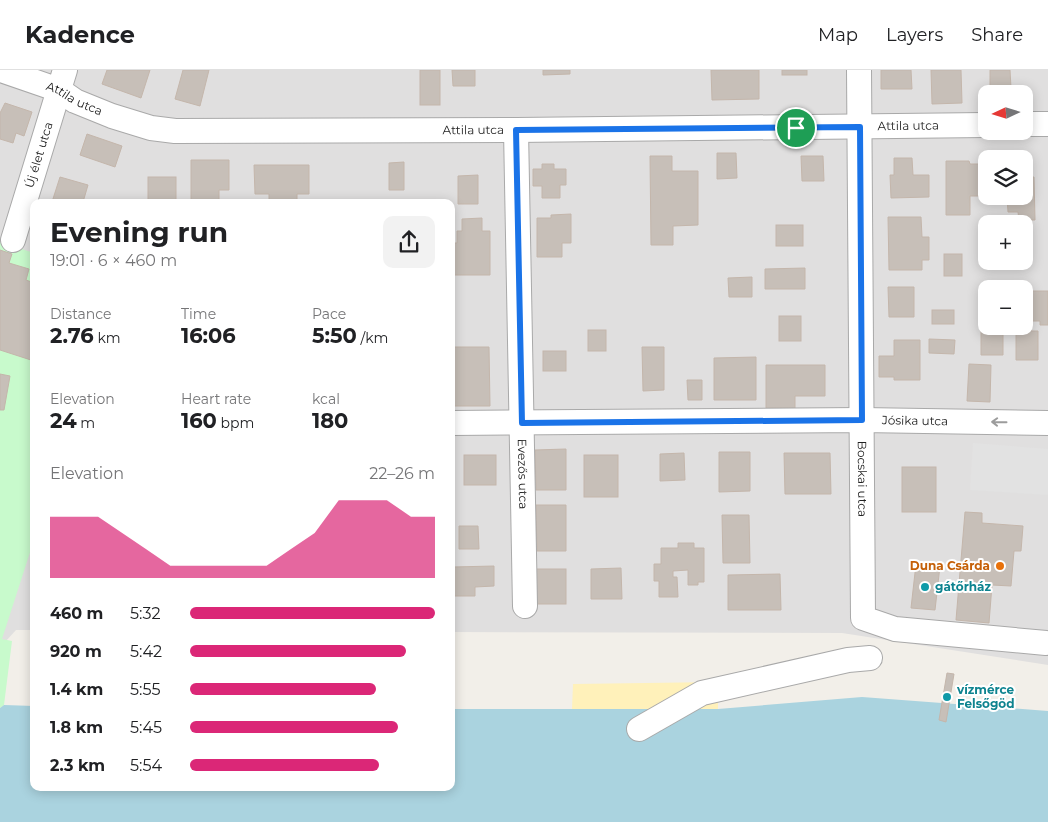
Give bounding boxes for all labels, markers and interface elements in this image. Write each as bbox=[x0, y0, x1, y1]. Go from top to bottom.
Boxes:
text: Kadence bbox=[25, 20, 135, 49]
text: Map bbox=[818, 24, 858, 46]
text: Layers bbox=[886, 24, 943, 46]
text: Share bbox=[971, 24, 1023, 46]
street label: Attila utca bbox=[44, 78, 105, 118]
north arrow bbox=[978, 85, 1032, 140]
map controls bbox=[978, 85, 1033, 335]
pin bbox=[775, 107, 817, 149]
icon: arrive bbox=[782, 114, 810, 142]
street label: Attila utca bbox=[877, 118, 939, 133]
street label: Új élet utca bbox=[21, 120, 56, 190]
street label: Attila utca bbox=[443, 122, 504, 137]
button: layers bbox=[978, 150, 1033, 205]
text: Evening run bbox=[50, 215, 228, 249]
button: + bbox=[978, 215, 1033, 270]
button: share bbox=[383, 216, 435, 268]
text: 19:01 · 6 × 460 m bbox=[50, 251, 177, 270]
button: − bbox=[978, 280, 1033, 335]
text: Distance bbox=[50, 305, 112, 323]
text: Time bbox=[181, 305, 216, 323]
text: Pace bbox=[312, 305, 346, 323]
text: 2.76 bbox=[50, 323, 94, 348]
text: 16:06 bbox=[181, 323, 236, 348]
text: 5:50 bbox=[312, 323, 357, 348]
text: km bbox=[94, 329, 121, 347]
text: /km bbox=[357, 329, 388, 347]
text: Elevation bbox=[50, 390, 115, 408]
text: Heart rate bbox=[181, 390, 251, 408]
text: kcal bbox=[312, 390, 340, 408]
text: 24 bbox=[50, 408, 77, 433]
text: 160 bbox=[181, 408, 217, 433]
text: 180 bbox=[312, 408, 348, 433]
street label: Jósika utca bbox=[881, 412, 948, 428]
text: m bbox=[77, 414, 95, 432]
text: bpm bbox=[217, 414, 254, 432]
one-way arrow bbox=[992, 417, 1008, 427]
street label: Evezős utca bbox=[515, 438, 531, 509]
street label: Bocskai utca bbox=[855, 441, 870, 517]
text: Elevation bbox=[50, 464, 124, 483]
text: 22–26 m bbox=[369, 464, 435, 483]
place label: Duna Csárda bbox=[910, 558, 990, 573]
marker: Duna Csárda bbox=[994, 560, 1006, 572]
place label: gátőrház bbox=[935, 579, 992, 594]
marker: gátőrház bbox=[919, 581, 931, 593]
text: 460 m bbox=[50, 604, 103, 623]
text: 5:32 bbox=[130, 604, 160, 623]
text: 920 m bbox=[50, 642, 102, 661]
text: 5:42 bbox=[130, 642, 162, 661]
text: 1.4 km bbox=[50, 680, 103, 699]
text: 5:55 bbox=[130, 680, 160, 699]
place label: vízmérce Felsőgöd bbox=[956, 682, 1015, 711]
marker: vízmérce Felsőgöd bbox=[941, 691, 953, 703]
text: 1.8 km bbox=[50, 718, 103, 737]
text: 5:45 bbox=[130, 718, 162, 737]
text: 2.3 km bbox=[50, 756, 105, 775]
text: 5:54 bbox=[130, 756, 162, 775]

